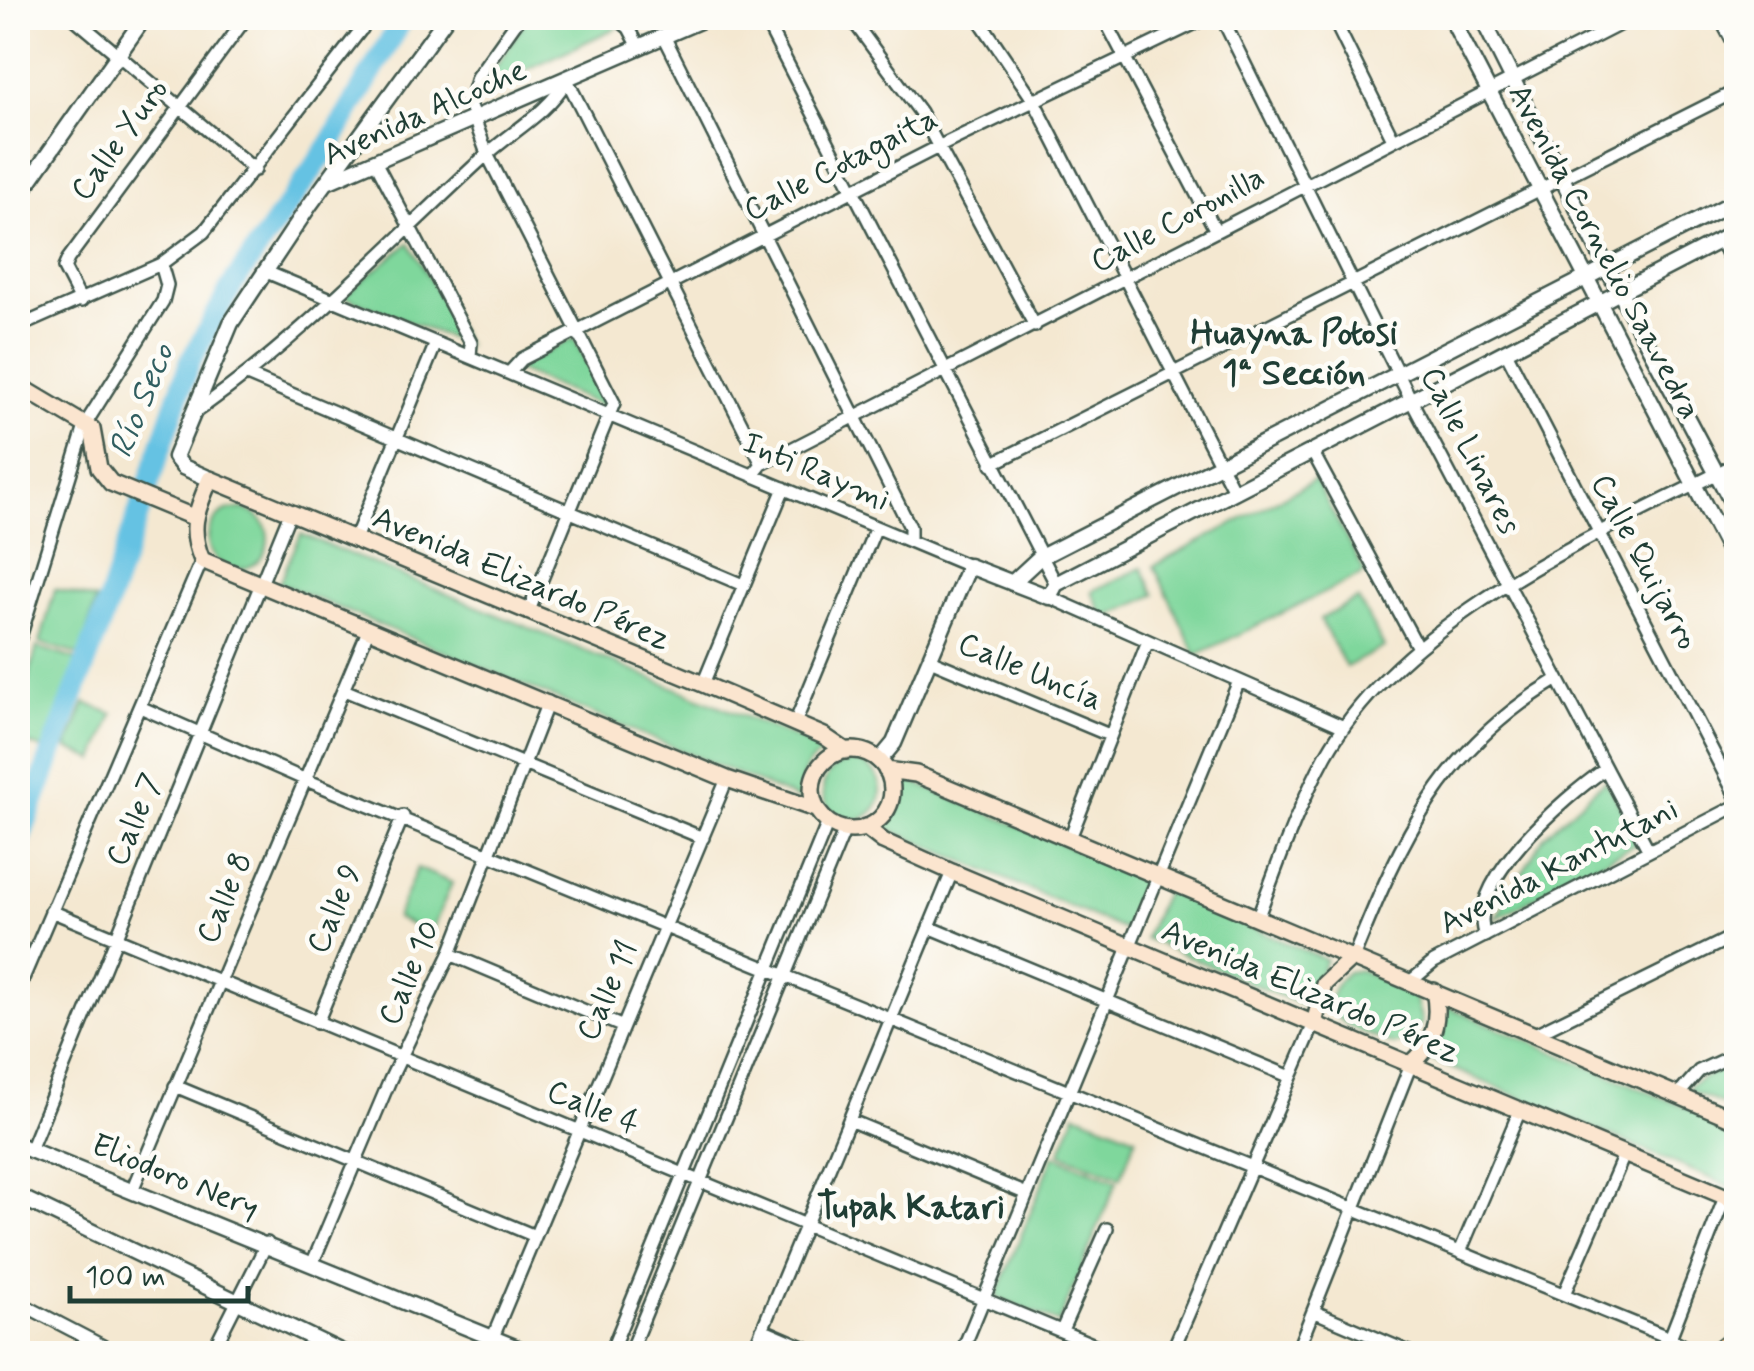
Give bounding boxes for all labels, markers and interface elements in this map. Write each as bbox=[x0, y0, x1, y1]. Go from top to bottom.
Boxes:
street label: Avenida Alcoche bbox=[317, 49, 533, 177]
street label: Calle Yuro bbox=[61, 71, 179, 209]
street label: Avenida Cornelio Saavedra bbox=[1498, 77, 1710, 427]
street label: Calle Cotagaita bbox=[737, 98, 946, 234]
street label: Calle Coronilla bbox=[1084, 157, 1272, 283]
district label: Huayna Potosi 1ª Sección bbox=[1190, 311, 1398, 397]
water label: Río Seco bbox=[98, 336, 186, 465]
street label: Calle Linares bbox=[1410, 360, 1530, 542]
street label: Inti Raymi bbox=[736, 422, 896, 522]
street label: Calle Quijarro bbox=[1580, 467, 1708, 657]
street label: Avenida Elizardo Pérez bbox=[366, 497, 676, 661]
street label: Calle Uncía bbox=[951, 623, 1109, 721]
street label: Calle 7 bbox=[97, 767, 173, 873]
street label: Avenida Kantutani bbox=[1432, 789, 1686, 945]
street label: Calle 8 bbox=[187, 846, 263, 950]
street label: Calle 9 bbox=[297, 858, 373, 960]
street label: Avenida Elizardo Pérez bbox=[1155, 910, 1465, 1074]
street label: Calle 10 bbox=[369, 914, 451, 1032]
street label: Calle 11 bbox=[567, 934, 649, 1048]
street label: Calle 4 bbox=[541, 1071, 645, 1145]
street label: Eliodoro Nery bbox=[85, 1124, 265, 1230]
district label: Tupak Katari bbox=[817, 1185, 1005, 1231]
scale bar bbox=[70, 1241, 248, 1303]
text: 100 m bbox=[85, 1258, 166, 1297]

